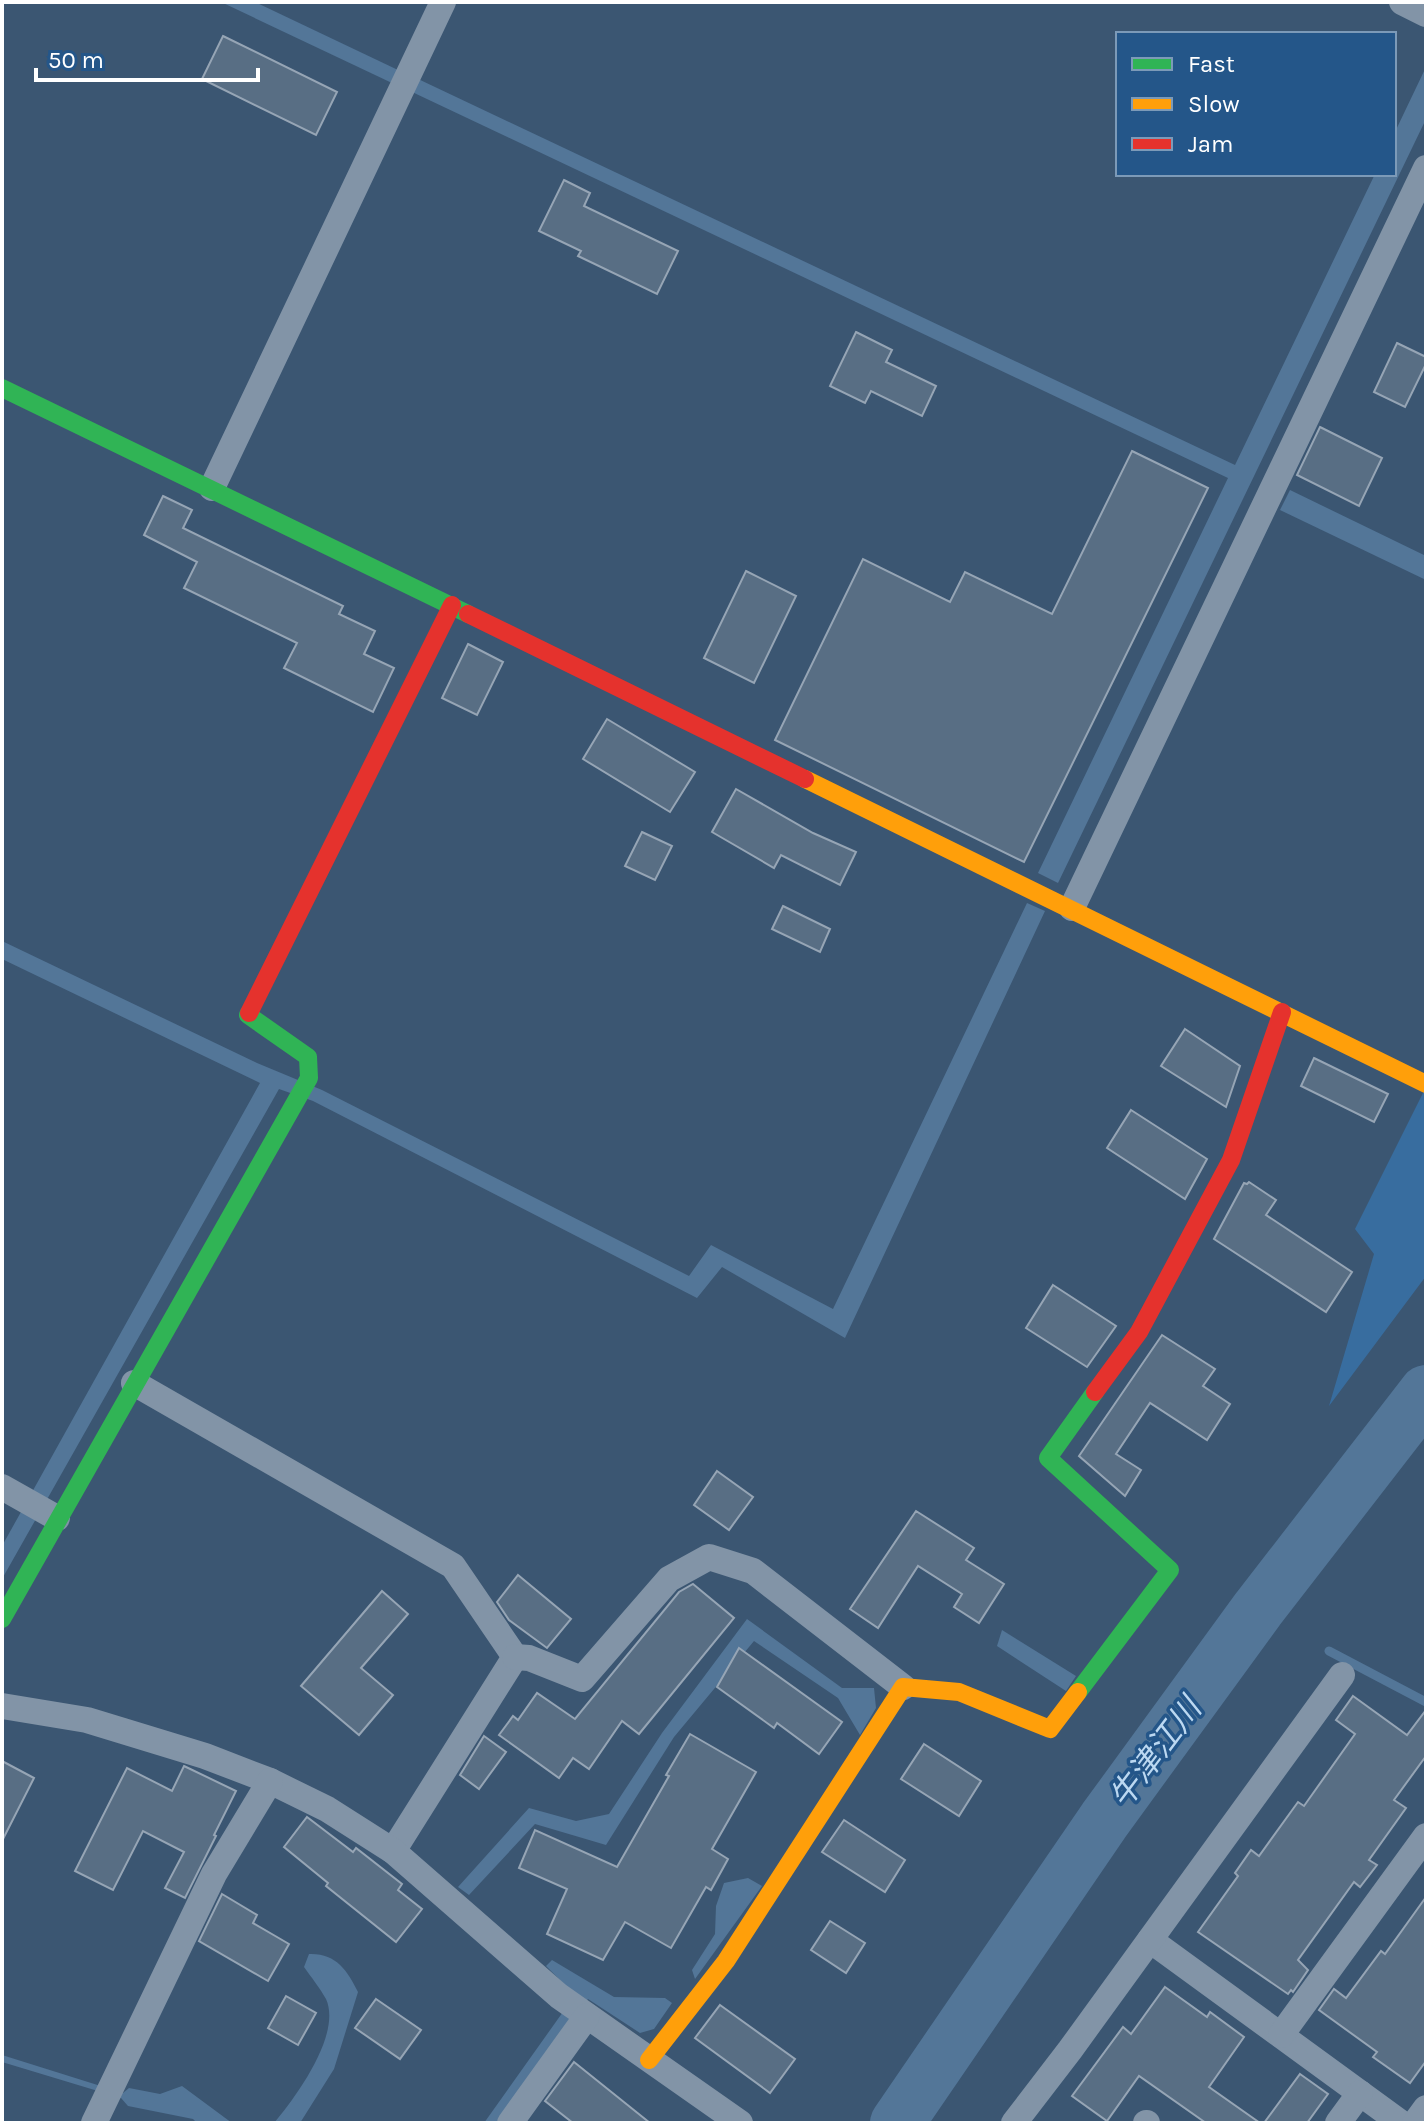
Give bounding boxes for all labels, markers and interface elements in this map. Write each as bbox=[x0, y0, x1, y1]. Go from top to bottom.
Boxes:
scale bar bbox=[36, 32, 258, 82]
legend bbox=[1116, 32, 1396, 176]
text: 50 m bbox=[48, 46, 104, 74]
text: Fast bbox=[1188, 50, 1235, 78]
text: Slow bbox=[1188, 90, 1240, 118]
text: Jam bbox=[1188, 130, 1233, 158]
water label: 牛津江川 bbox=[1102, 1689, 1210, 1816]

